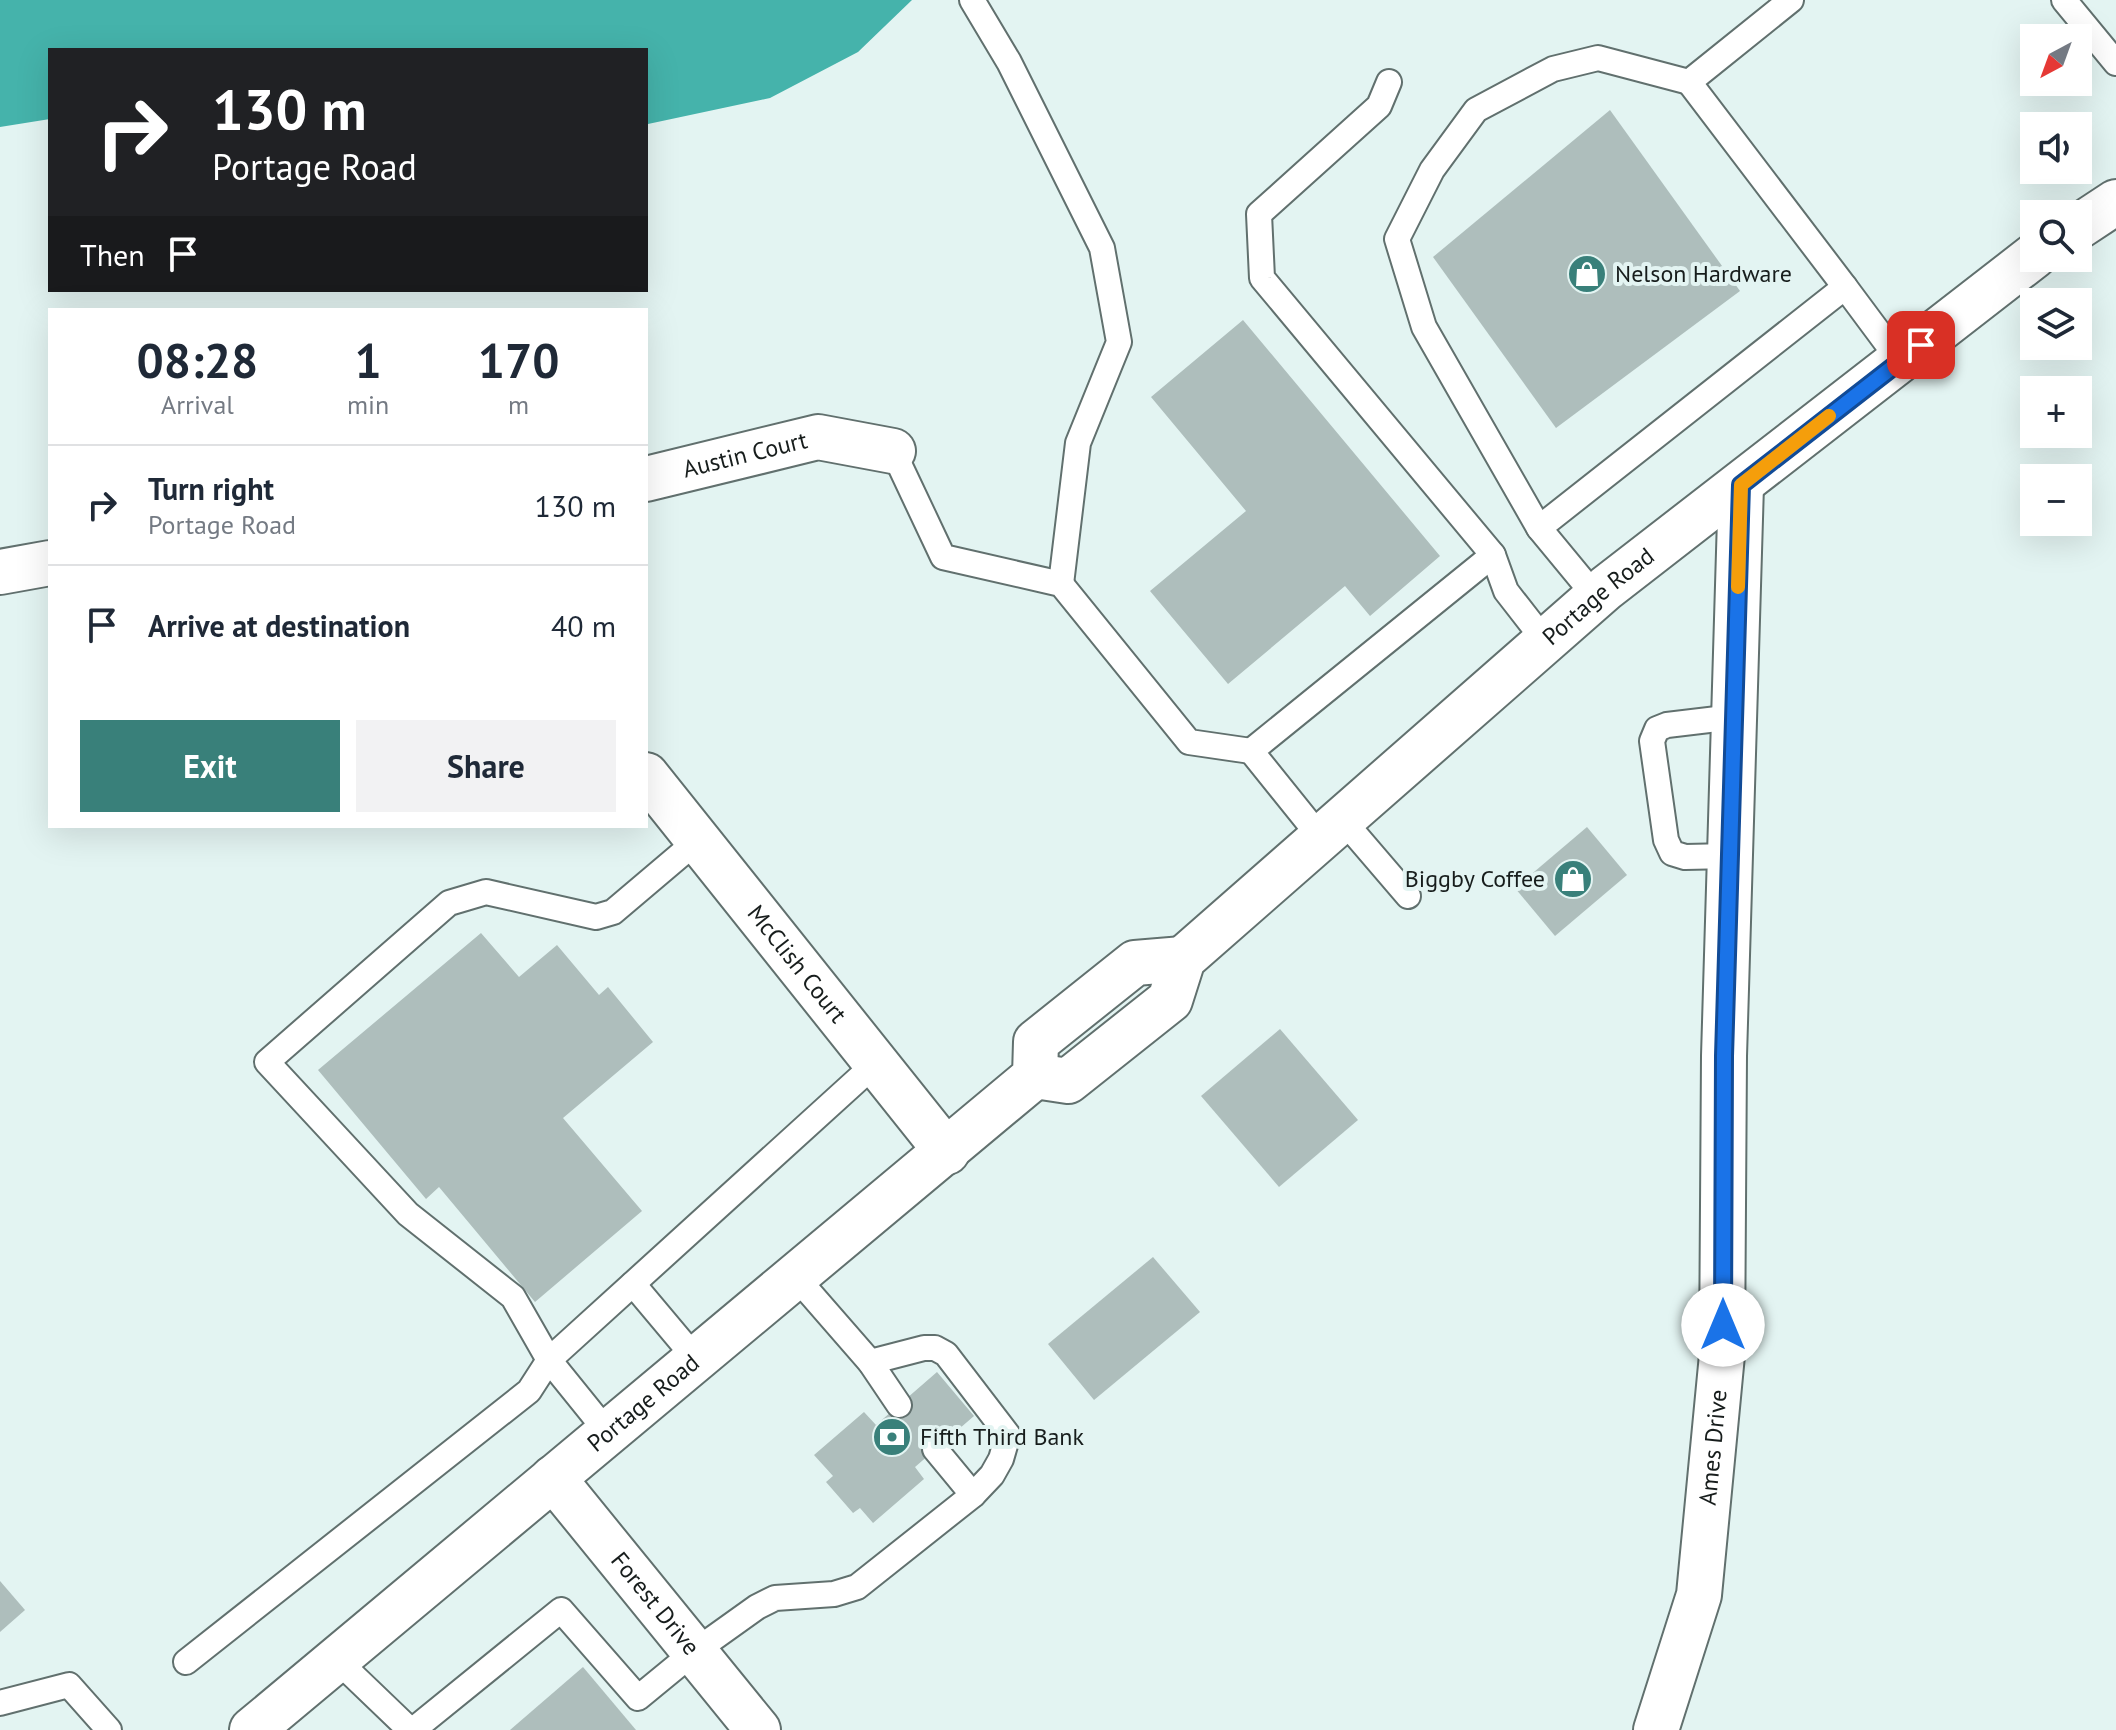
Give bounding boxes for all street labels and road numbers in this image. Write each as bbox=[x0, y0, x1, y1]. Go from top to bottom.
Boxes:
street label: Austin Court bbox=[680, 424, 810, 484]
street label: Portage Road bbox=[1536, 540, 1660, 652]
street label: McClish Court bbox=[741, 899, 854, 1029]
street label: Portage Road bbox=[581, 1347, 706, 1458]
street label: Ames Drive bbox=[1692, 1388, 1734, 1507]
street label: Forest Drive bbox=[604, 1545, 707, 1661]

